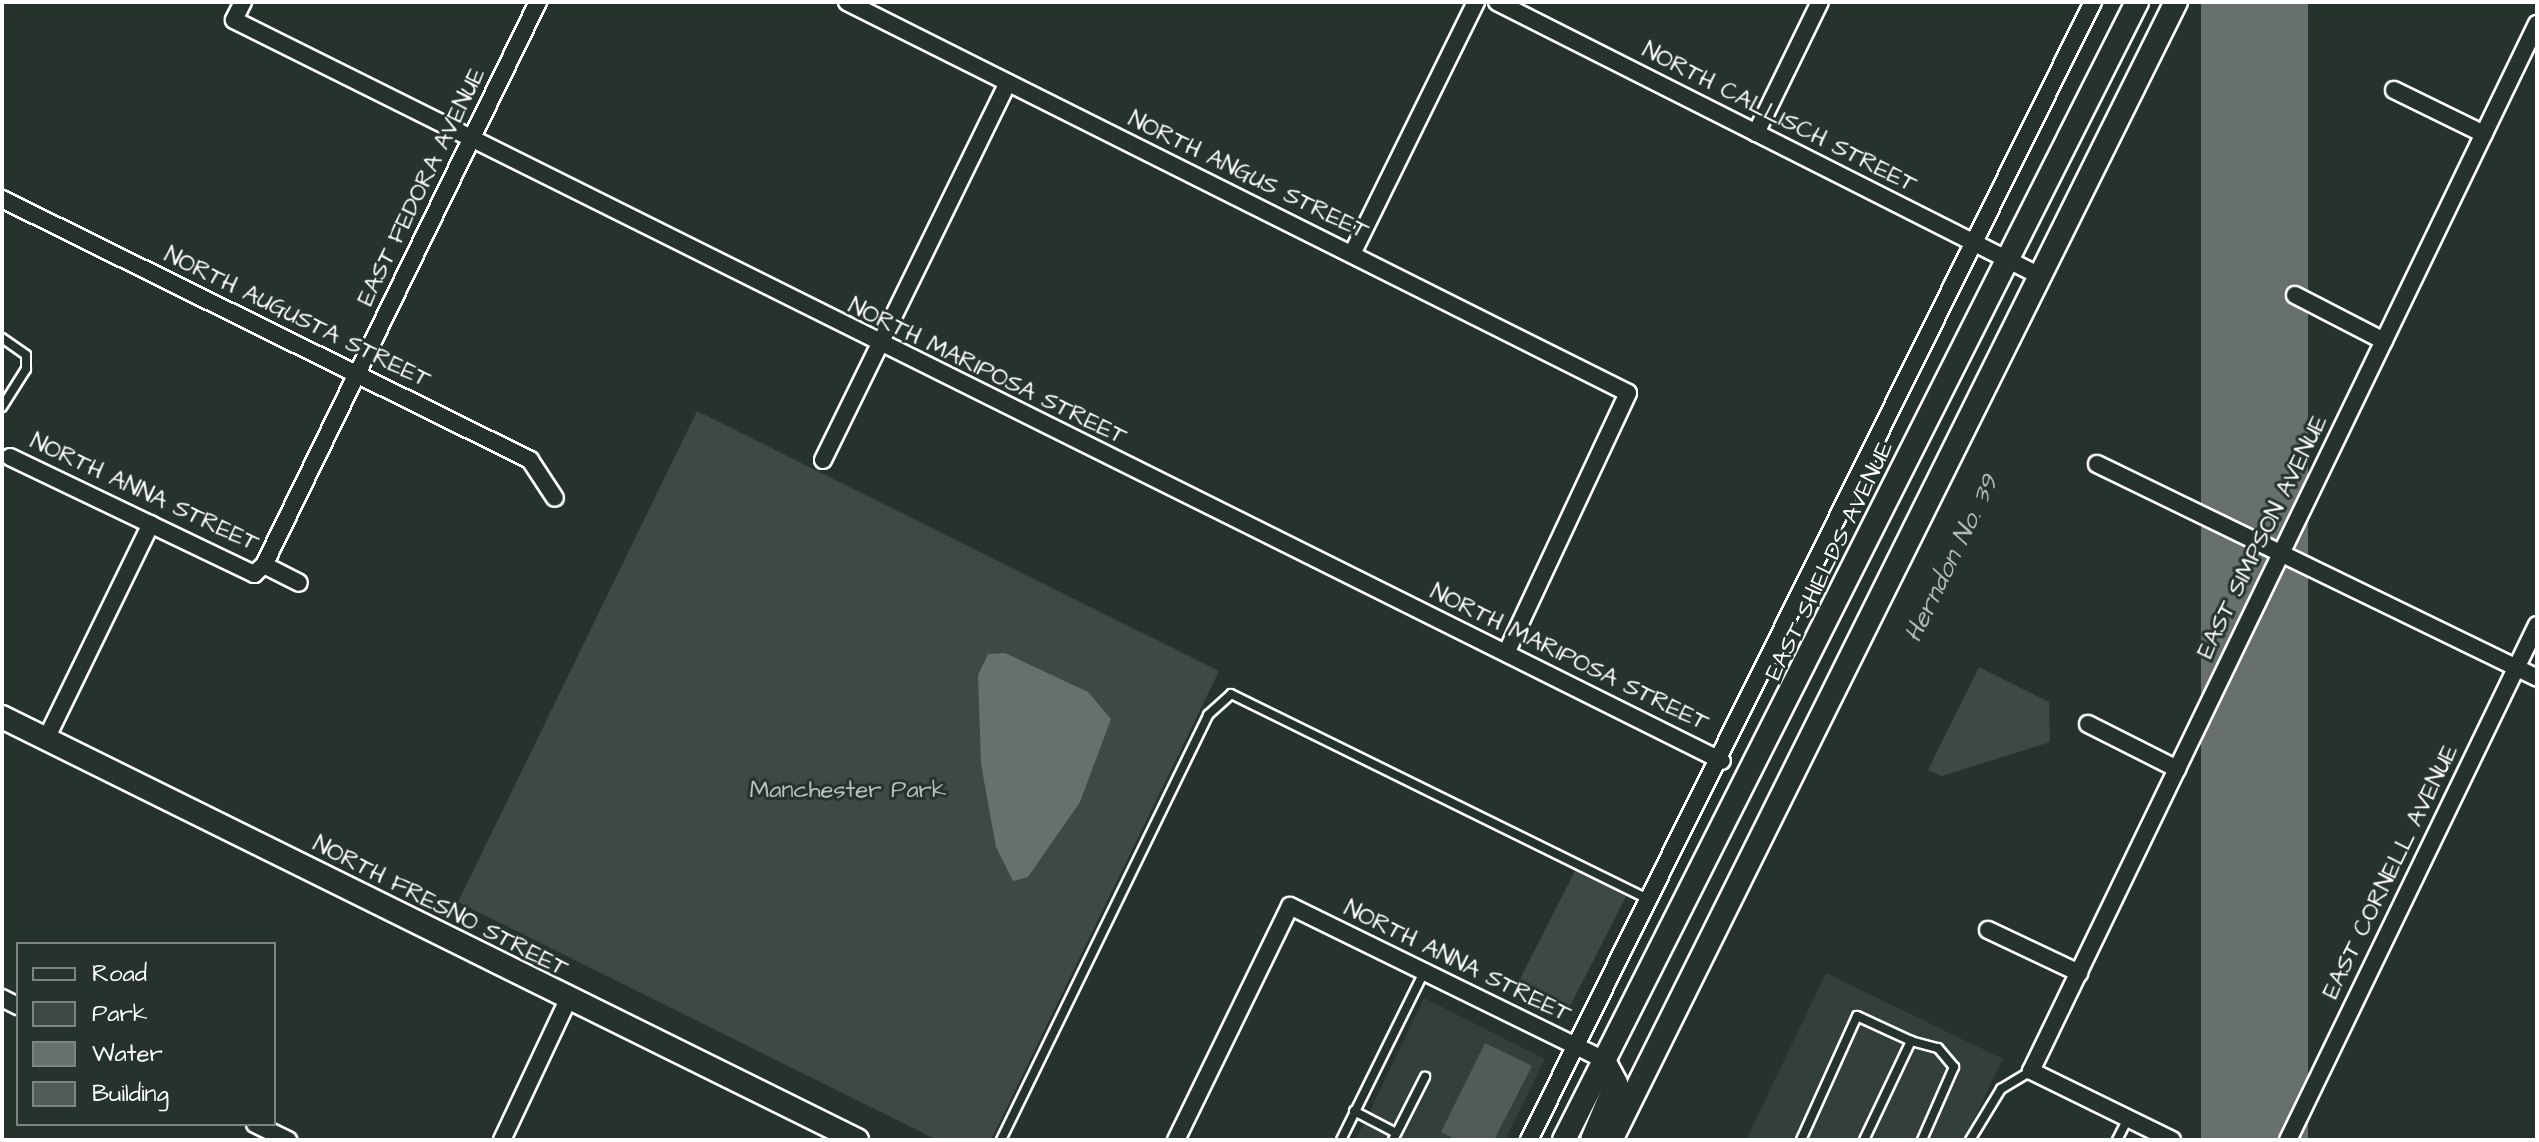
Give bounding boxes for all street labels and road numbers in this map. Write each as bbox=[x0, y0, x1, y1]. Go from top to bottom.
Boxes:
street label: NORTH CALLISCH STREET bbox=[1637, 36, 1921, 200]
street label: EAST FEDORA AVENUE bbox=[352, 63, 492, 311]
street label: NORTH ANGUS STREET bbox=[1123, 105, 1373, 247]
street label: NORTH AUGUSTA STREET bbox=[159, 241, 435, 395]
street label: NORTH MARIPOSA STREET bbox=[843, 292, 1131, 452]
street label: EAST SIMPSON AVENUE bbox=[2191, 411, 2335, 663]
street label: NORTH ANNA STREET bbox=[25, 427, 263, 559]
street label: EAST SHIELDS AVENUE bbox=[1760, 437, 1900, 685]
street label: NORTH MARIPOSA STREET bbox=[1425, 578, 1713, 738]
street label: EAST CORNELL AVENUE bbox=[2317, 740, 2465, 1004]
street label: NORTH FRESNO STREET bbox=[308, 830, 572, 984]
street label: NORTH ANNA STREET bbox=[1339, 895, 1575, 1029]

